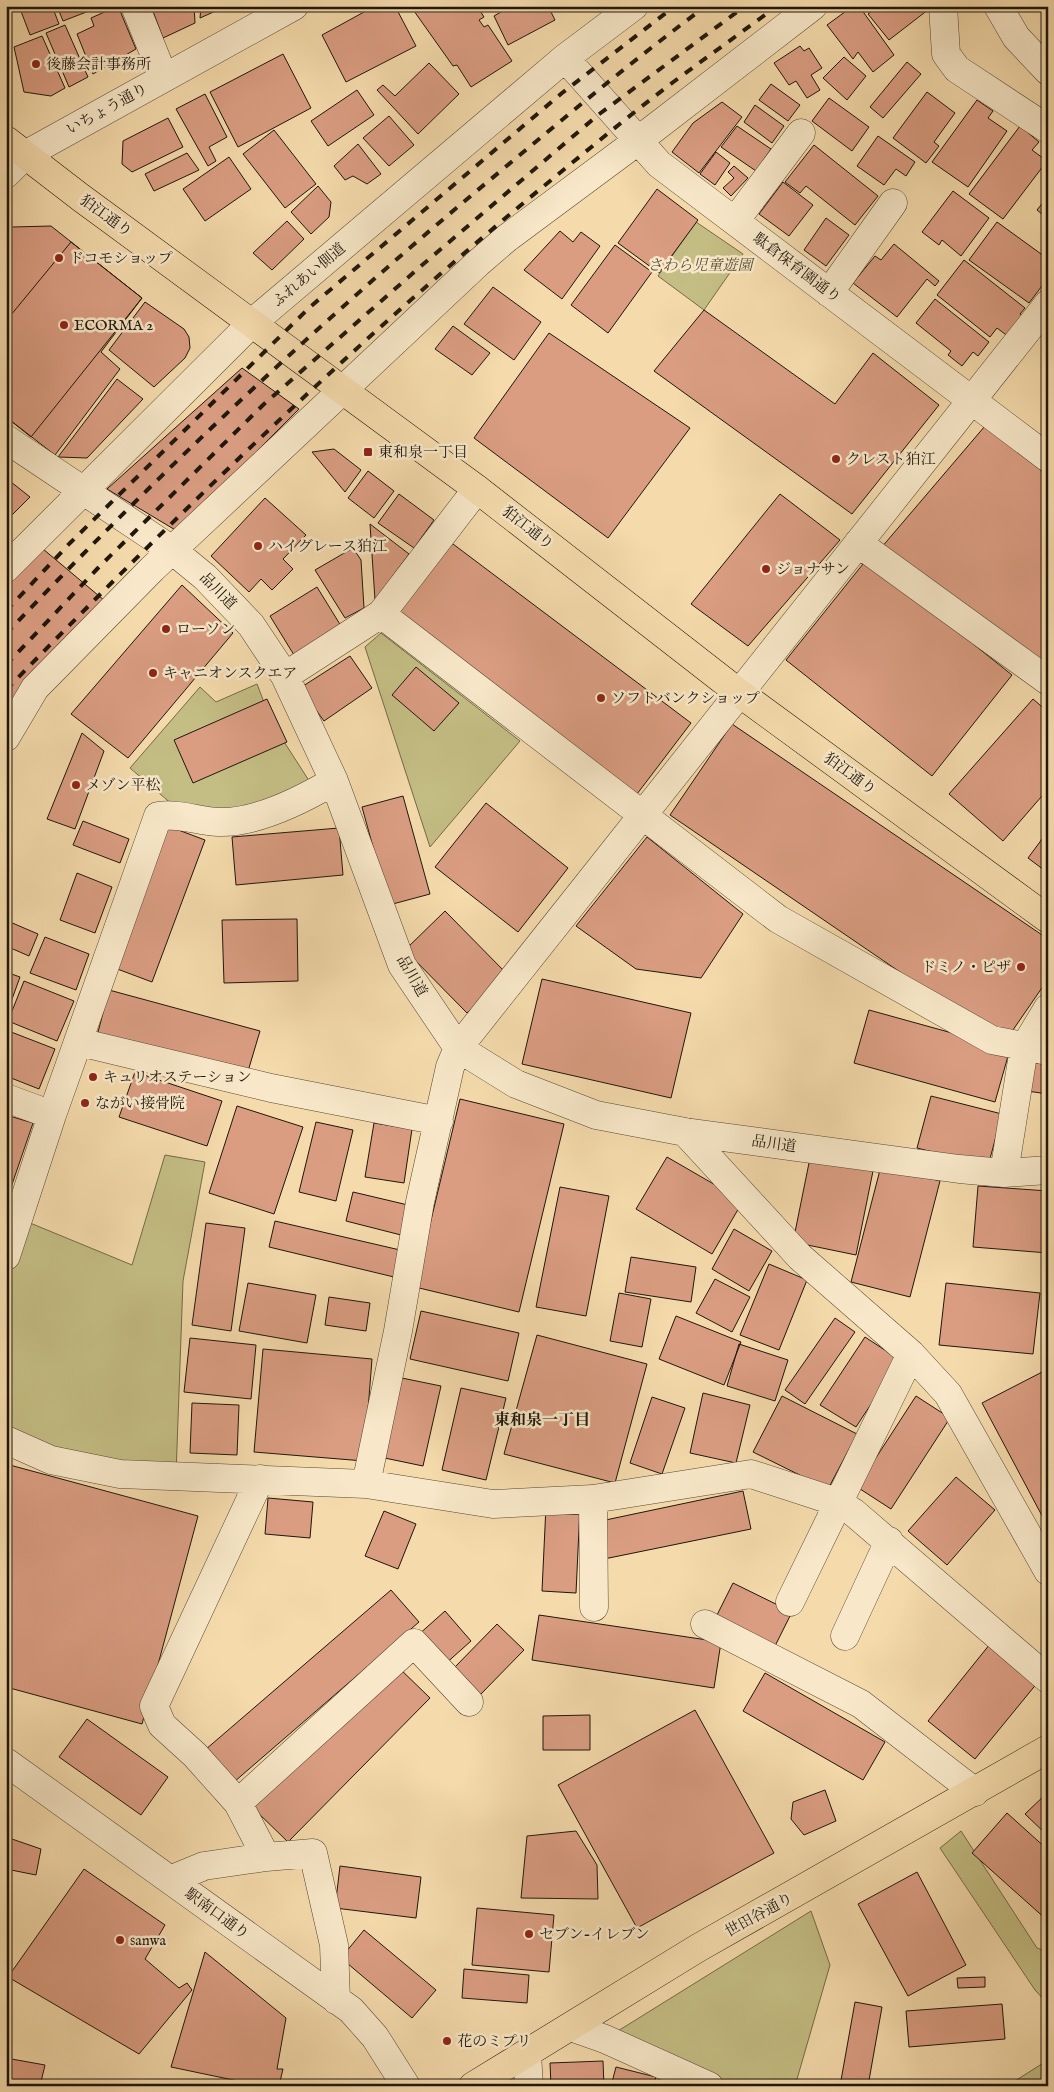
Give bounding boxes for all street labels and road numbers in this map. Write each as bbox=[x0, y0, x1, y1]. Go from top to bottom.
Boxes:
street label: いちょう通り bbox=[63, 79, 151, 139]
street label: 狛江通り bbox=[76, 191, 136, 241]
street label: 駄倉保育園通り bbox=[749, 229, 845, 307]
street label: ふれあい側道 bbox=[268, 239, 350, 311]
street label: 狛江通り bbox=[499, 502, 557, 554]
street label: 品川道 bbox=[195, 568, 241, 614]
street label: 狛江通り bbox=[820, 749, 880, 799]
street label: 品川道 bbox=[393, 952, 431, 1000]
street label: 品川道 bbox=[750, 1131, 798, 1157]
street label: 駅南口通り bbox=[181, 1884, 253, 1944]
street label: 世田谷通り bbox=[722, 1889, 796, 1941]

